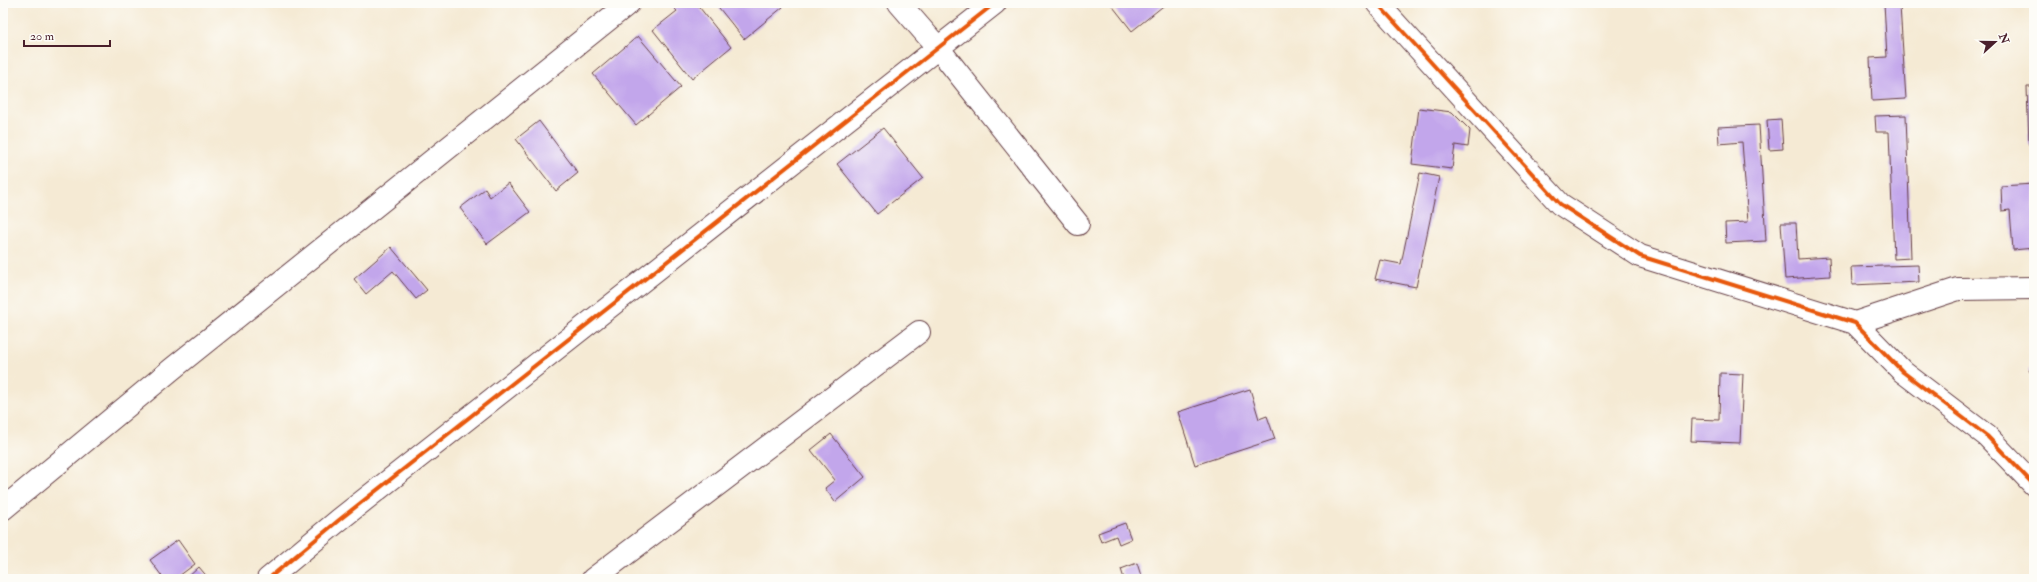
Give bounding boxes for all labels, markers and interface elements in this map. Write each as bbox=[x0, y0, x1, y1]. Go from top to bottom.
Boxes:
scale bar bbox=[24, 22, 110, 48]
north arrow bbox=[1975, 22, 2015, 62]
text: 20 m bbox=[30, 29, 55, 44]
text: N bbox=[1996, 31, 2012, 47]

